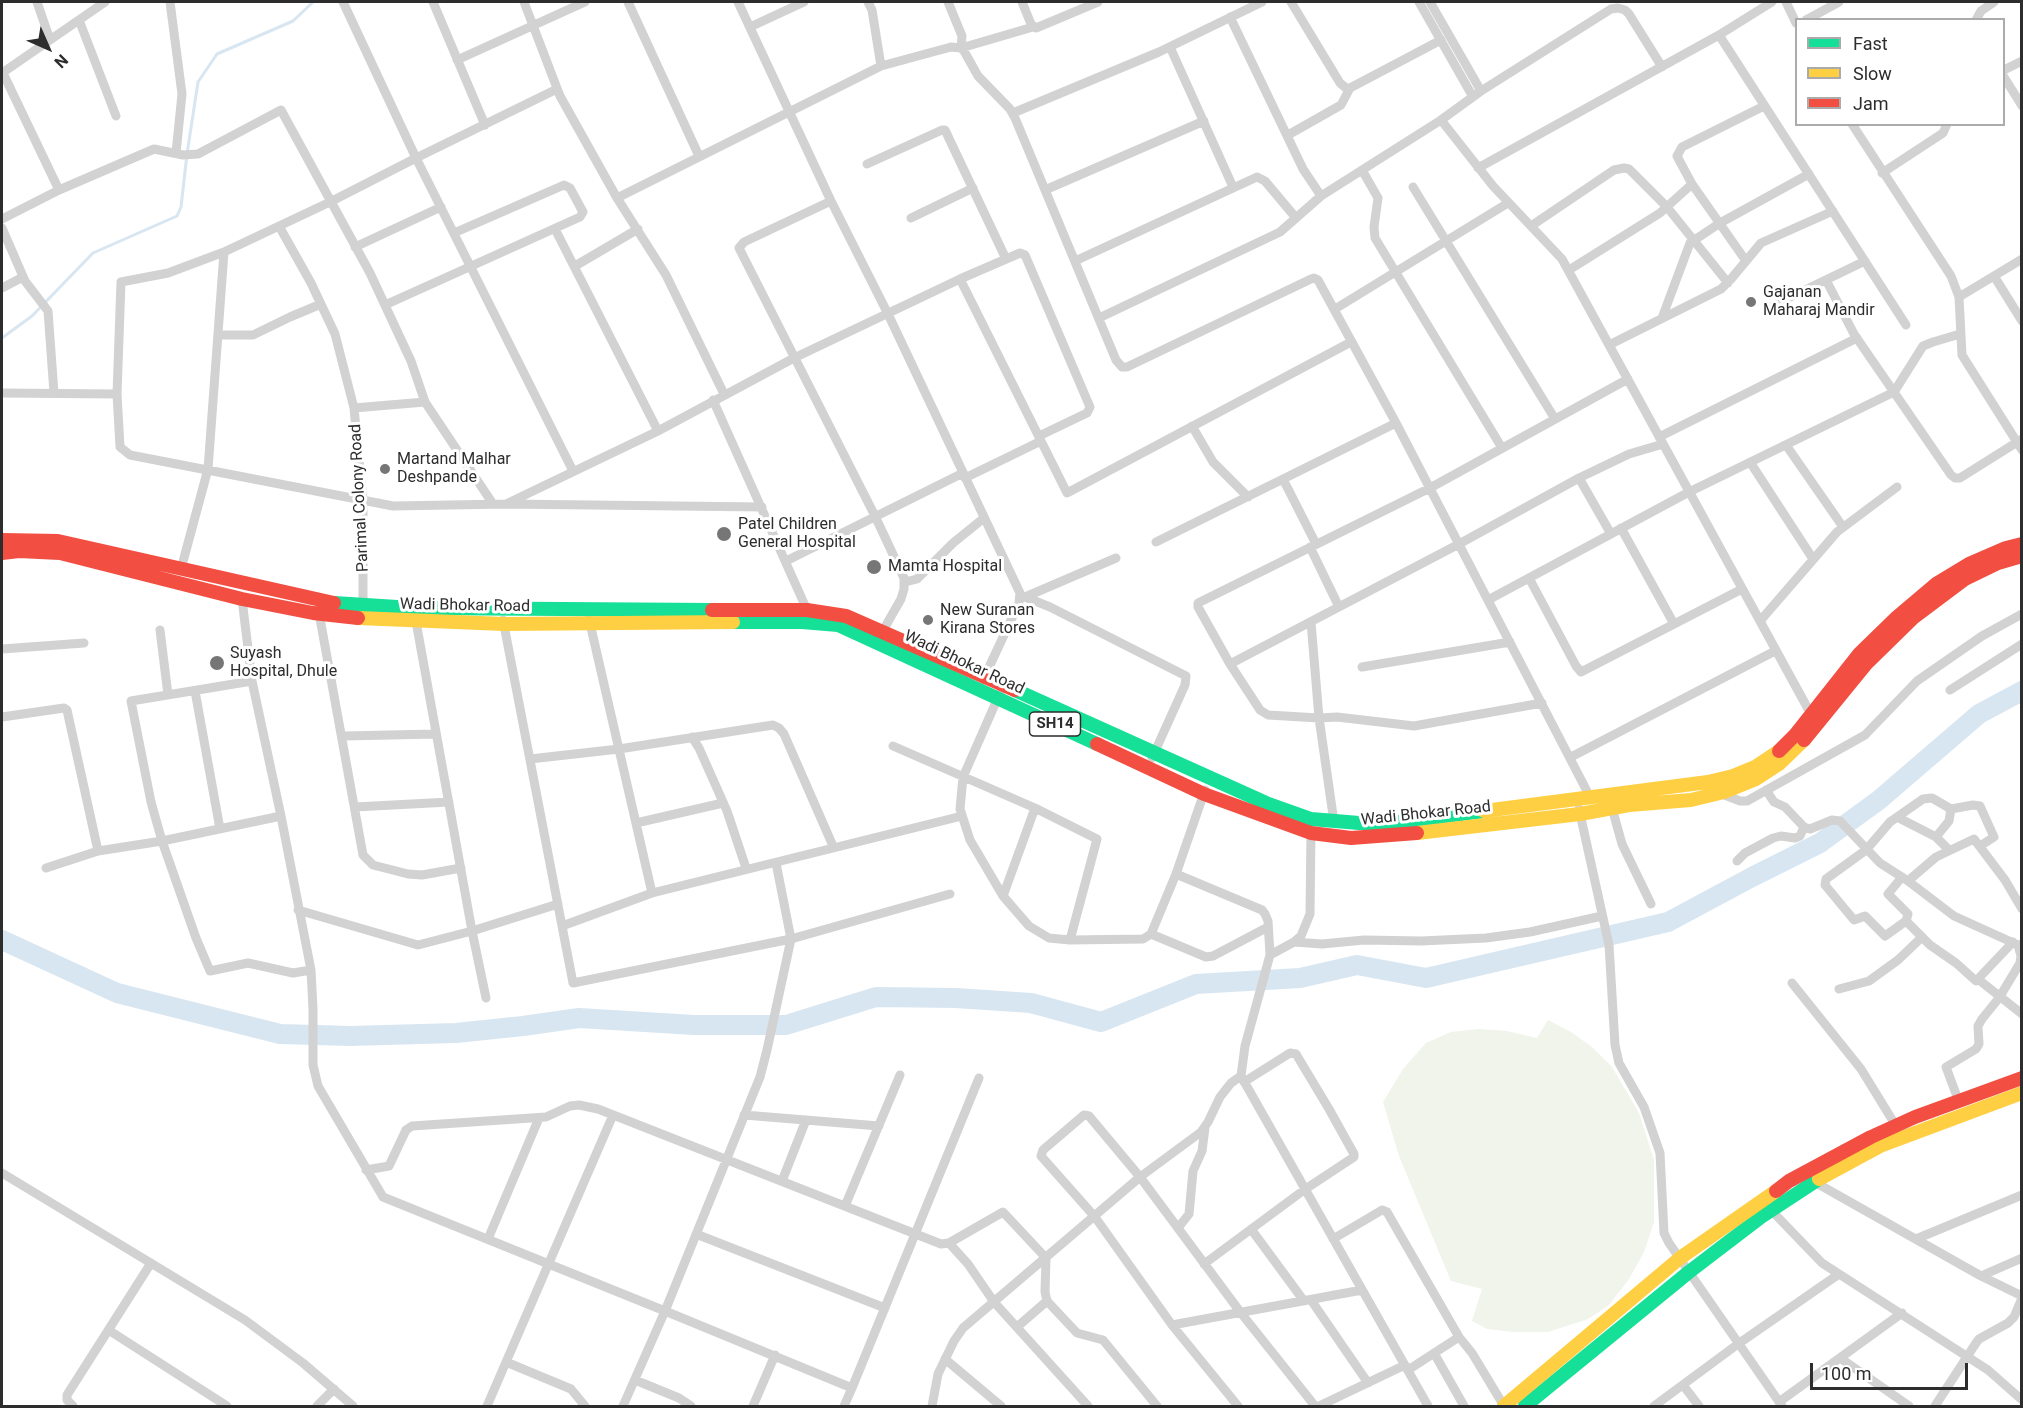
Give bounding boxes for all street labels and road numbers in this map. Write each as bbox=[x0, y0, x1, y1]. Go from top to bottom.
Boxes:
street label: Parimal Colony Road bbox=[347, 423, 373, 573]
street label: Wadi Bhokar Road bbox=[400, 595, 530, 617]
street label: Wadi Bhokar Road bbox=[901, 627, 1027, 699]
road number: SH14 bbox=[1030, 712, 1080, 736]
street label: Wadi Bhokar Road bbox=[1360, 798, 1492, 830]

